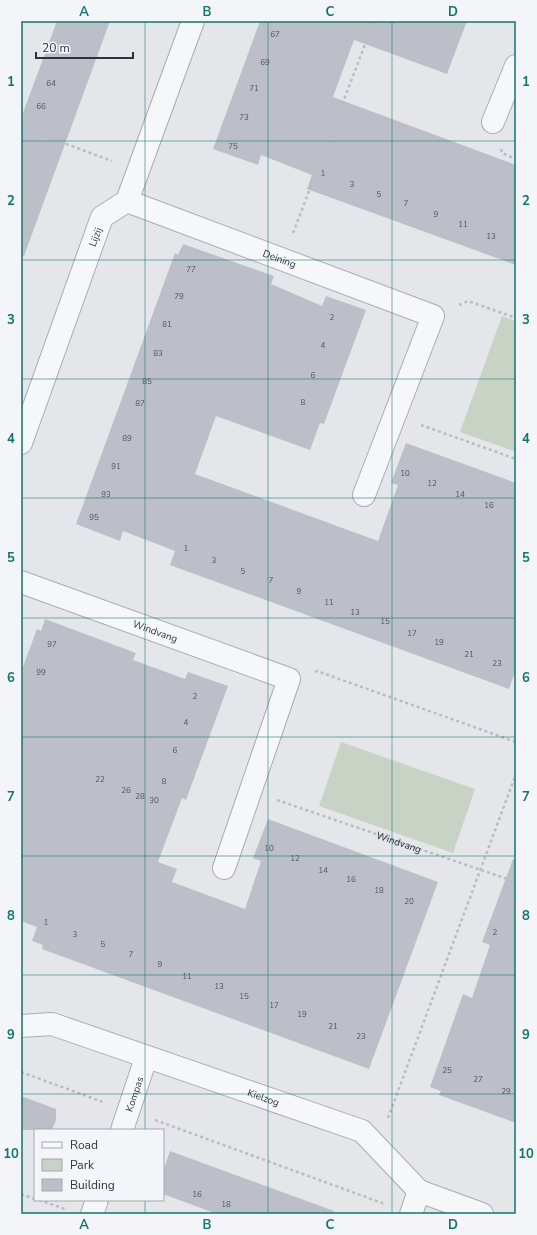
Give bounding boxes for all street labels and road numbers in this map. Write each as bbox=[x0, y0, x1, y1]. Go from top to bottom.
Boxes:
street label: Lijzij bbox=[86, 226, 106, 249]
street label: Deining bbox=[261, 247, 298, 272]
street label: Windvang bbox=[131, 617, 180, 646]
street label: Windvang bbox=[374, 829, 423, 857]
street label: Kompas bbox=[123, 1075, 147, 1114]
street label: Kielzog bbox=[246, 1086, 281, 1110]

